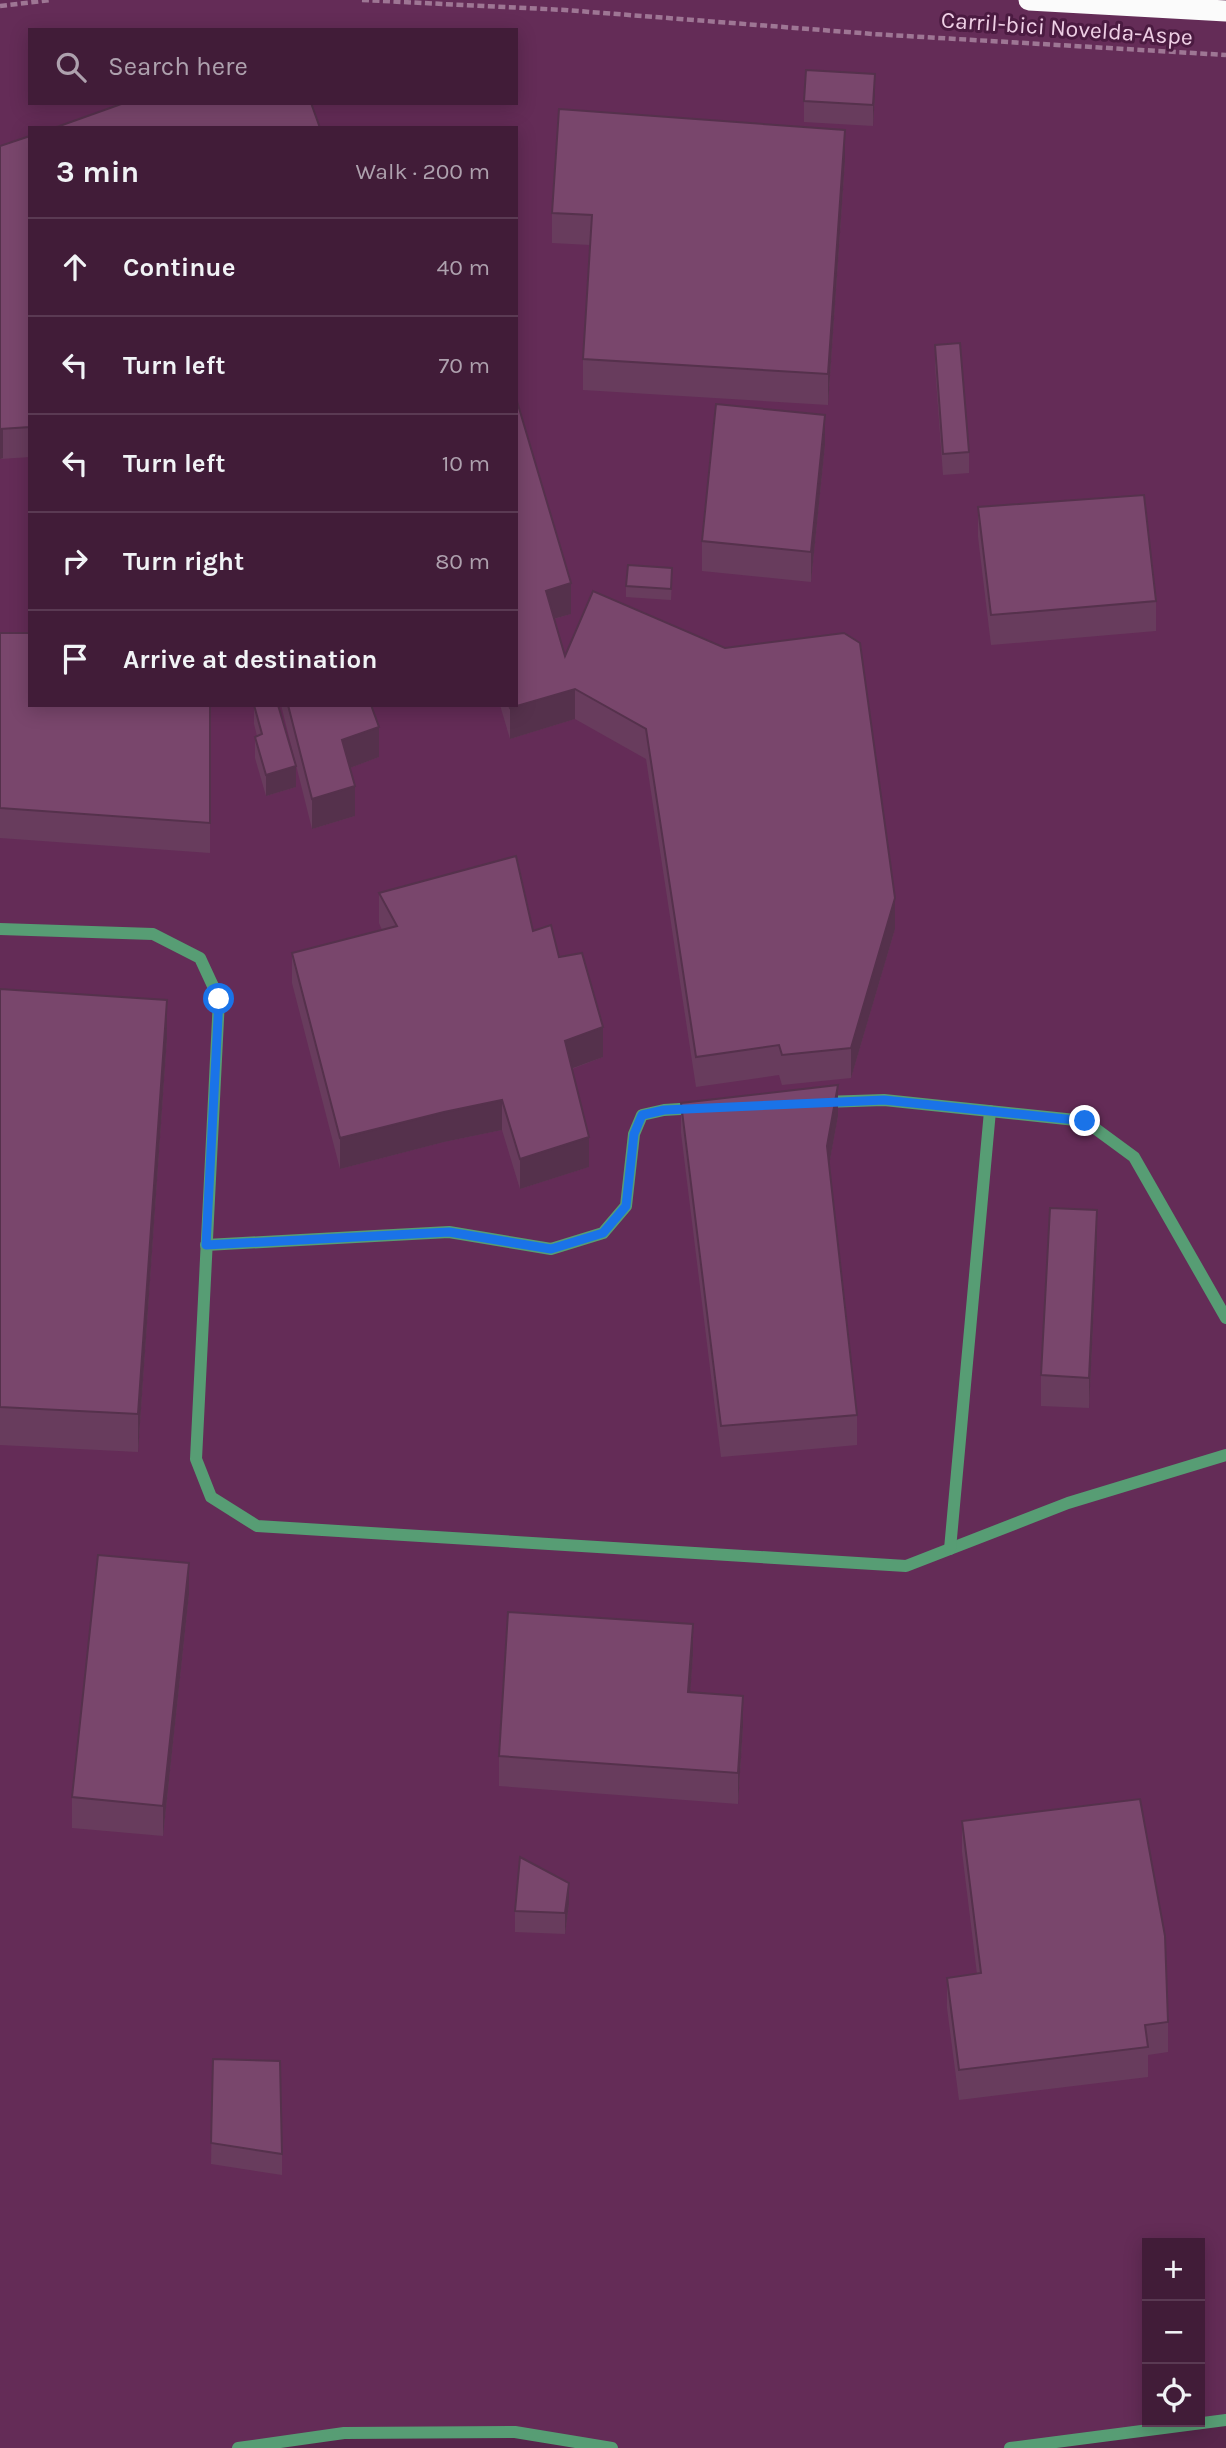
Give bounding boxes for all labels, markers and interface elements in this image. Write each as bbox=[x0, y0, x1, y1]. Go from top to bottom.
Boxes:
street label: Carril-bici Novelda-Aspe bbox=[940, 6, 1194, 51]
search box bbox=[28, 28, 518, 105]
icon: search bbox=[52, 48, 90, 86]
text: Search here bbox=[108, 51, 248, 82]
text: 3 min bbox=[56, 154, 139, 190]
text: Walk · 200 m bbox=[355, 158, 490, 185]
icon: ahead bbox=[56, 248, 94, 286]
text: Continue bbox=[123, 252, 235, 283]
text: 40 m bbox=[437, 254, 490, 281]
icon: left bbox=[56, 346, 94, 384]
text: Turn left bbox=[123, 350, 225, 381]
text: 70 m bbox=[439, 352, 490, 379]
icon: left bbox=[56, 444, 94, 482]
text: Turn left bbox=[123, 448, 225, 479]
text: 10 m bbox=[442, 450, 490, 477]
icon: right bbox=[56, 542, 94, 580]
text: Turn right bbox=[123, 546, 244, 577]
text: 80 m bbox=[435, 548, 490, 575]
icon: arrive bbox=[56, 640, 94, 678]
text: Arrive at destination bbox=[123, 644, 377, 675]
route start bbox=[203, 983, 234, 1014]
route end bbox=[1069, 1105, 1100, 1136]
map controls bbox=[1142, 2238, 1205, 2427]
button: + bbox=[1142, 2238, 1205, 2301]
button: − bbox=[1142, 2301, 1205, 2364]
button: locate bbox=[1142, 2364, 1205, 2427]

